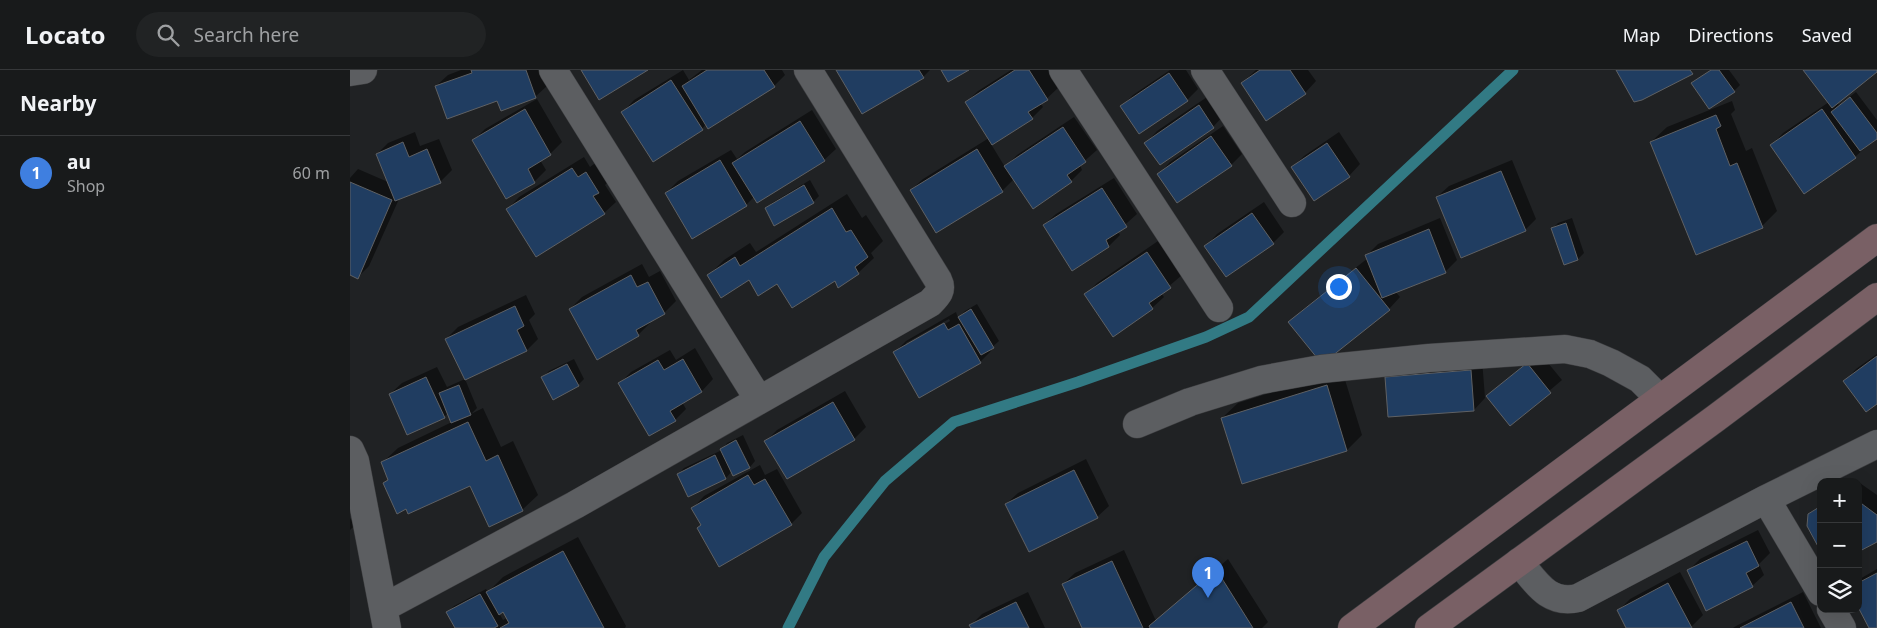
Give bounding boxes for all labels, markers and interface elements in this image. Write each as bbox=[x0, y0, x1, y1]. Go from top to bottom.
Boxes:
search box bbox=[136, 12, 486, 57]
text: Locato bbox=[25, 18, 106, 51]
icon: search bbox=[154, 21, 182, 49]
text: Search here bbox=[194, 22, 299, 48]
text: Map bbox=[1623, 23, 1660, 47]
text: Directions bbox=[1688, 23, 1774, 47]
text: Saved bbox=[1802, 23, 1852, 47]
text: Nearby bbox=[20, 89, 96, 117]
text: au bbox=[67, 149, 91, 175]
text: 1 bbox=[31, 162, 41, 184]
text: 60 m bbox=[293, 162, 330, 184]
text: Shop bbox=[67, 175, 105, 197]
your location bbox=[1326, 274, 1352, 300]
map controls bbox=[1817, 478, 1862, 613]
button: + bbox=[1817, 478, 1862, 523]
button: − bbox=[1817, 523, 1862, 568]
pin: 1 bbox=[1192, 557, 1224, 598]
button: layers bbox=[1817, 568, 1862, 613]

